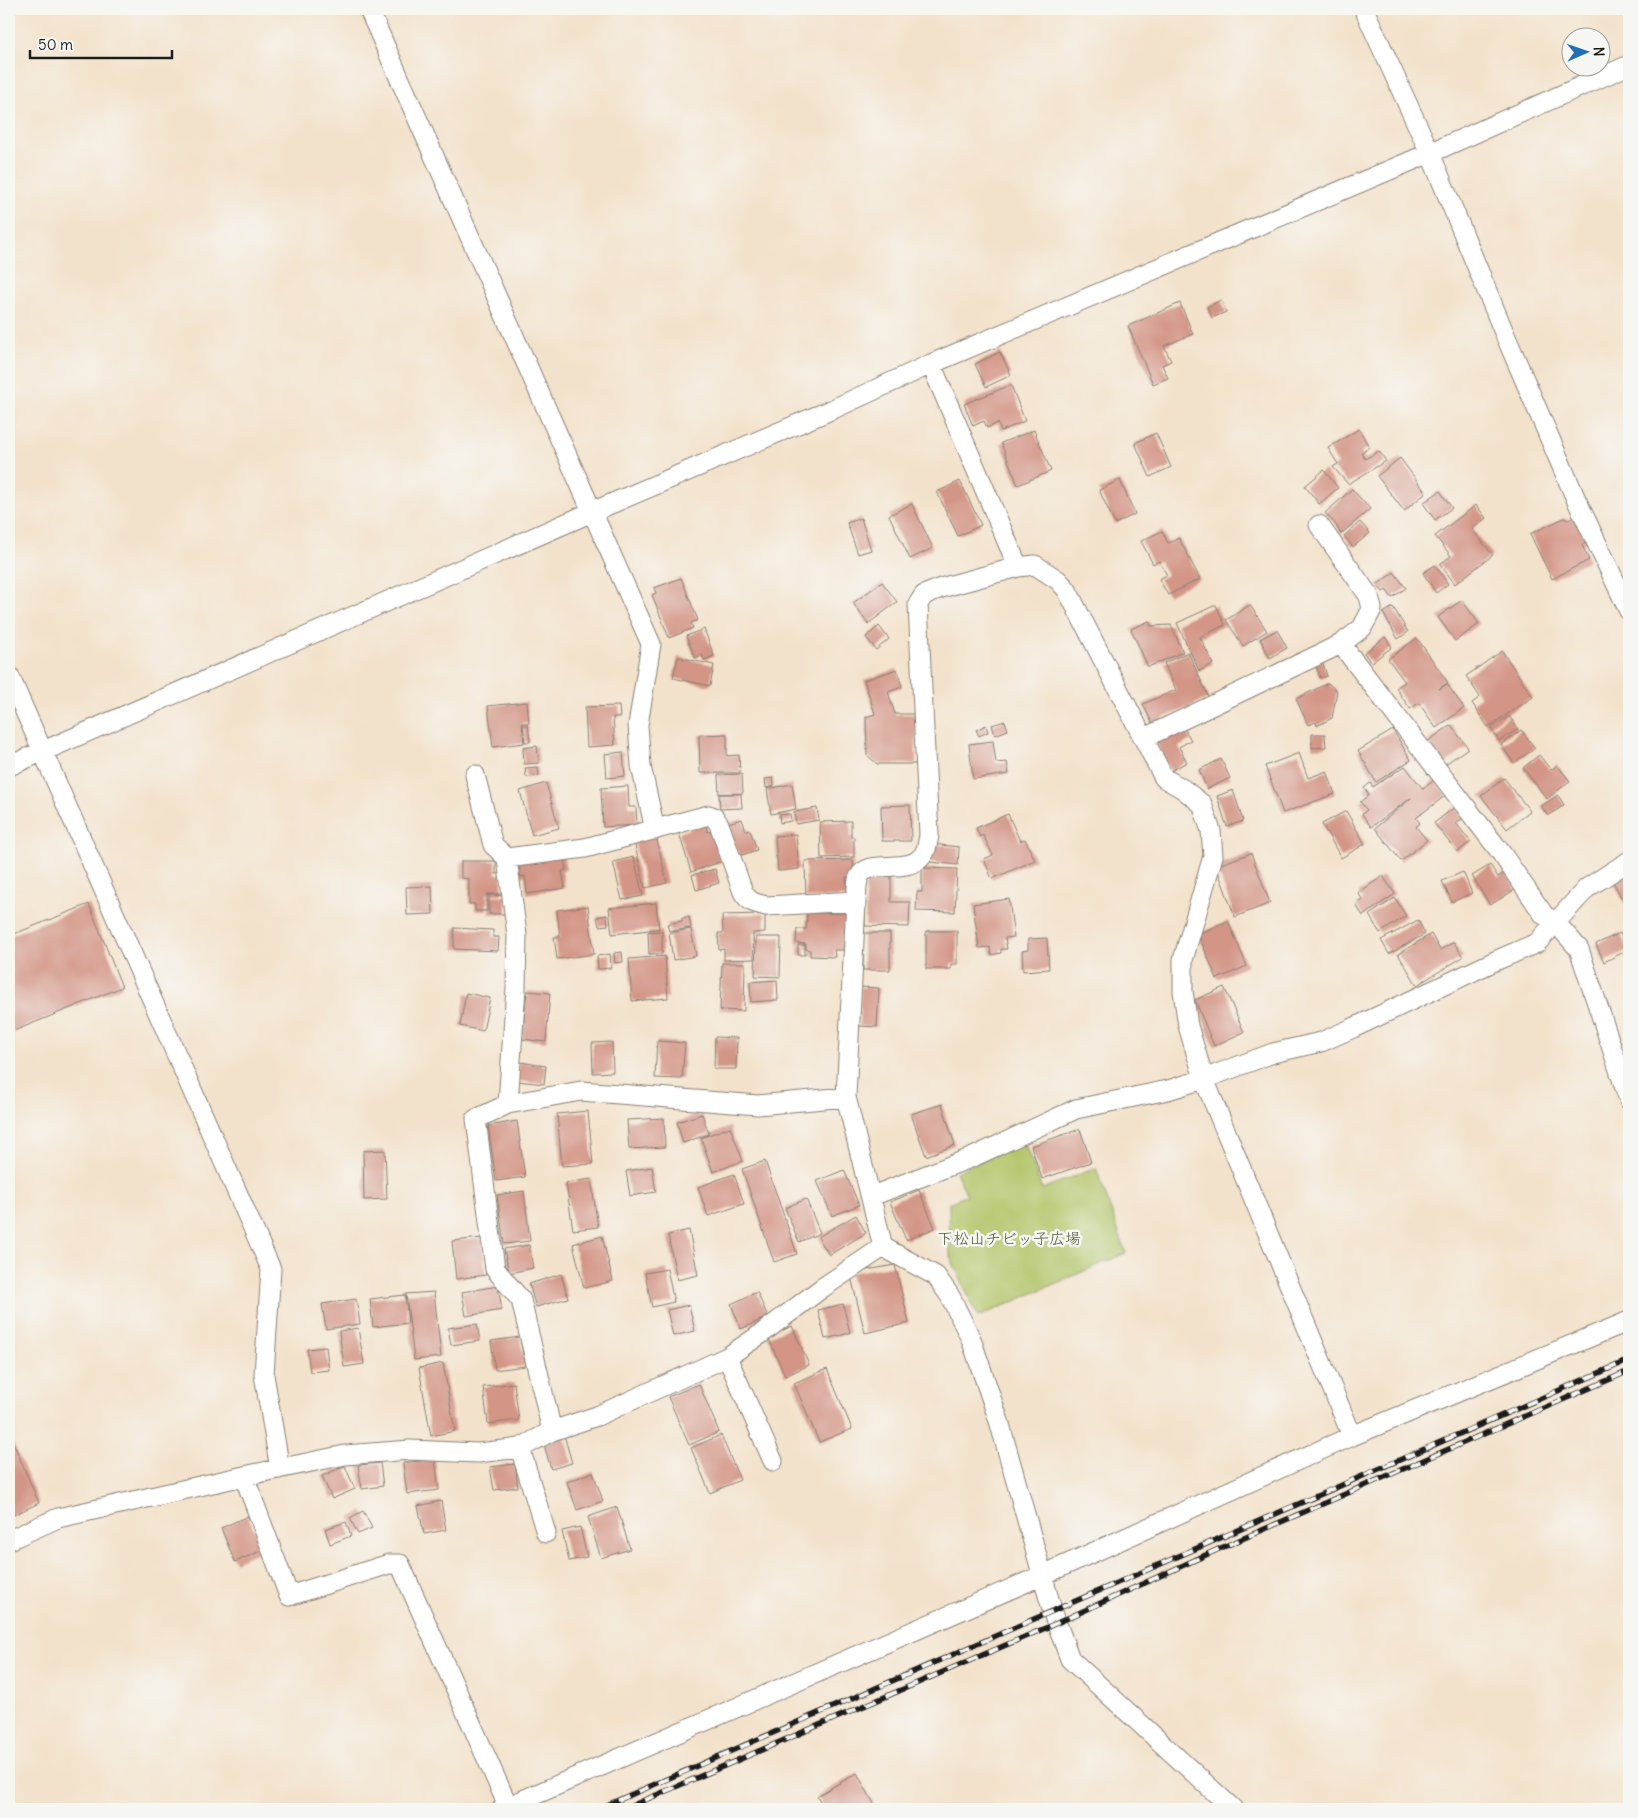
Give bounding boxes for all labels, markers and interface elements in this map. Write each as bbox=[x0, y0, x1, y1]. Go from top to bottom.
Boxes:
scale bar bbox=[30, 28, 172, 60]
north arrow bbox=[1560, 28, 1610, 78]
text: 50 m bbox=[38, 35, 73, 54]
text: N bbox=[1590, 46, 1608, 57]
park label: 下松山チビッ子広場 bbox=[937, 1228, 1081, 1248]

